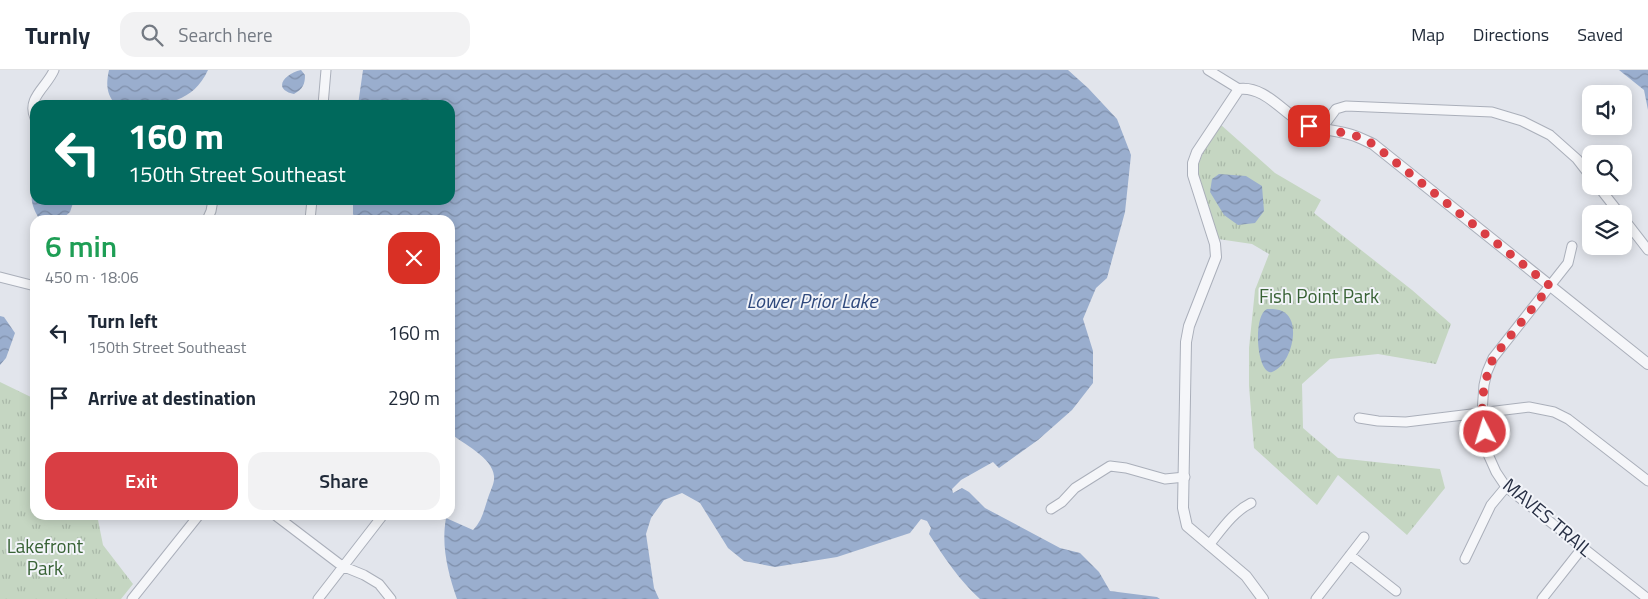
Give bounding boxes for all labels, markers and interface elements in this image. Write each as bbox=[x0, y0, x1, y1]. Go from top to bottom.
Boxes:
search box bbox=[120, 12, 470, 57]
text: Turnly bbox=[25, 17, 90, 53]
text: Search here bbox=[178, 20, 273, 49]
icon: search bbox=[138, 21, 166, 49]
text: Map bbox=[1411, 21, 1445, 48]
text: Directions bbox=[1473, 21, 1549, 48]
text: Saved bbox=[1577, 21, 1623, 48]
map controls bbox=[1582, 85, 1632, 255]
button: sound bbox=[1582, 85, 1632, 135]
pin bbox=[1288, 105, 1330, 147]
text: 160 m bbox=[128, 109, 224, 163]
icon: arrive bbox=[1295, 112, 1323, 140]
icon: left bbox=[45, 120, 110, 185]
button: search bbox=[1582, 145, 1632, 195]
text: 150th Street Southeast bbox=[128, 157, 346, 191]
button: layers bbox=[1582, 205, 1632, 255]
text: 6 min bbox=[45, 223, 117, 269]
button: close bbox=[388, 232, 440, 284]
text: 450 m · 18:06 bbox=[45, 265, 139, 289]
park label: Fish Point Park bbox=[1259, 281, 1379, 310]
water label: Lower Prior Lake bbox=[747, 285, 879, 316]
text: Turn left bbox=[88, 306, 158, 335]
text: 160 m bbox=[388, 318, 440, 347]
icon: left bbox=[45, 319, 73, 347]
text: 150th Street Southeast bbox=[88, 335, 246, 359]
text: Arrive at destination bbox=[88, 383, 256, 412]
text: 290 m bbox=[388, 383, 440, 412]
icon: arrive bbox=[45, 384, 73, 412]
position arrow bbox=[1458, 405, 1510, 457]
button: Exit bbox=[45, 452, 238, 510]
button: Share bbox=[248, 452, 440, 510]
street label: MAVES TRAIL bbox=[1497, 470, 1600, 563]
park label: Lakefront Park bbox=[7, 531, 84, 582]

